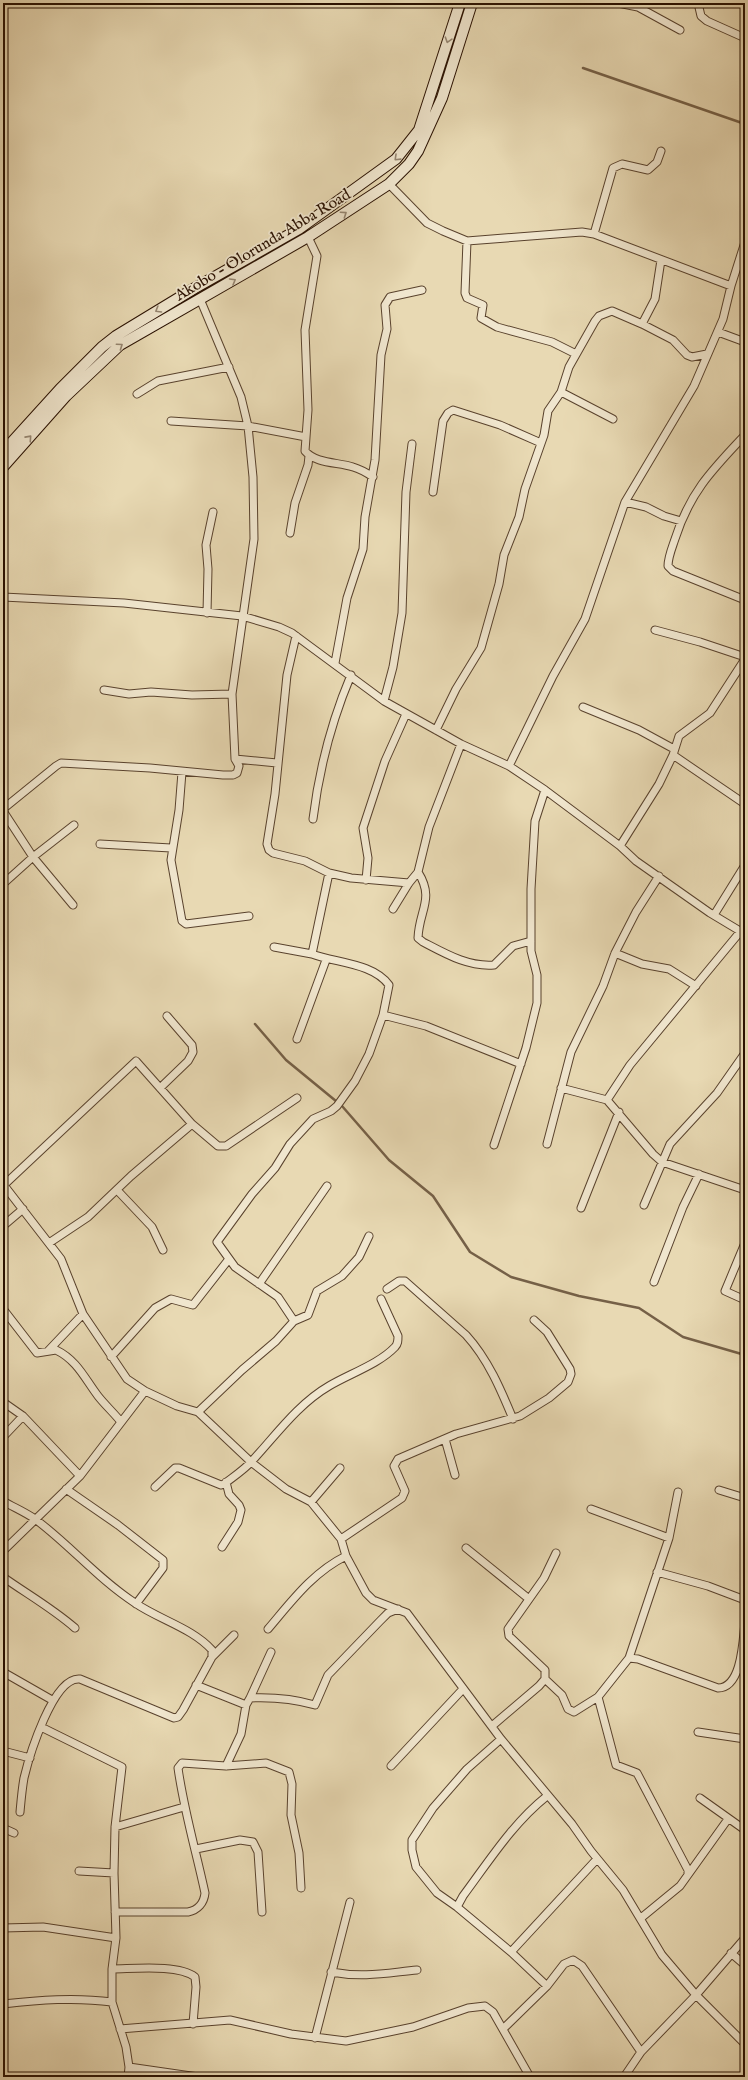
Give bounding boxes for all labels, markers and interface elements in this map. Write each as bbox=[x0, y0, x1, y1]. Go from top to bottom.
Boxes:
one-way arrow bbox=[444, 36, 453, 43]
one-way arrow bbox=[394, 153, 402, 161]
street label: Akobo - Olorunda Abba Road bbox=[171, 185, 355, 307]
one-way arrow bbox=[340, 211, 347, 219]
one-way arrow bbox=[229, 278, 236, 285]
one-way arrow bbox=[155, 306, 162, 313]
one-way arrow bbox=[116, 344, 123, 351]
one-way arrow bbox=[24, 435, 31, 442]

